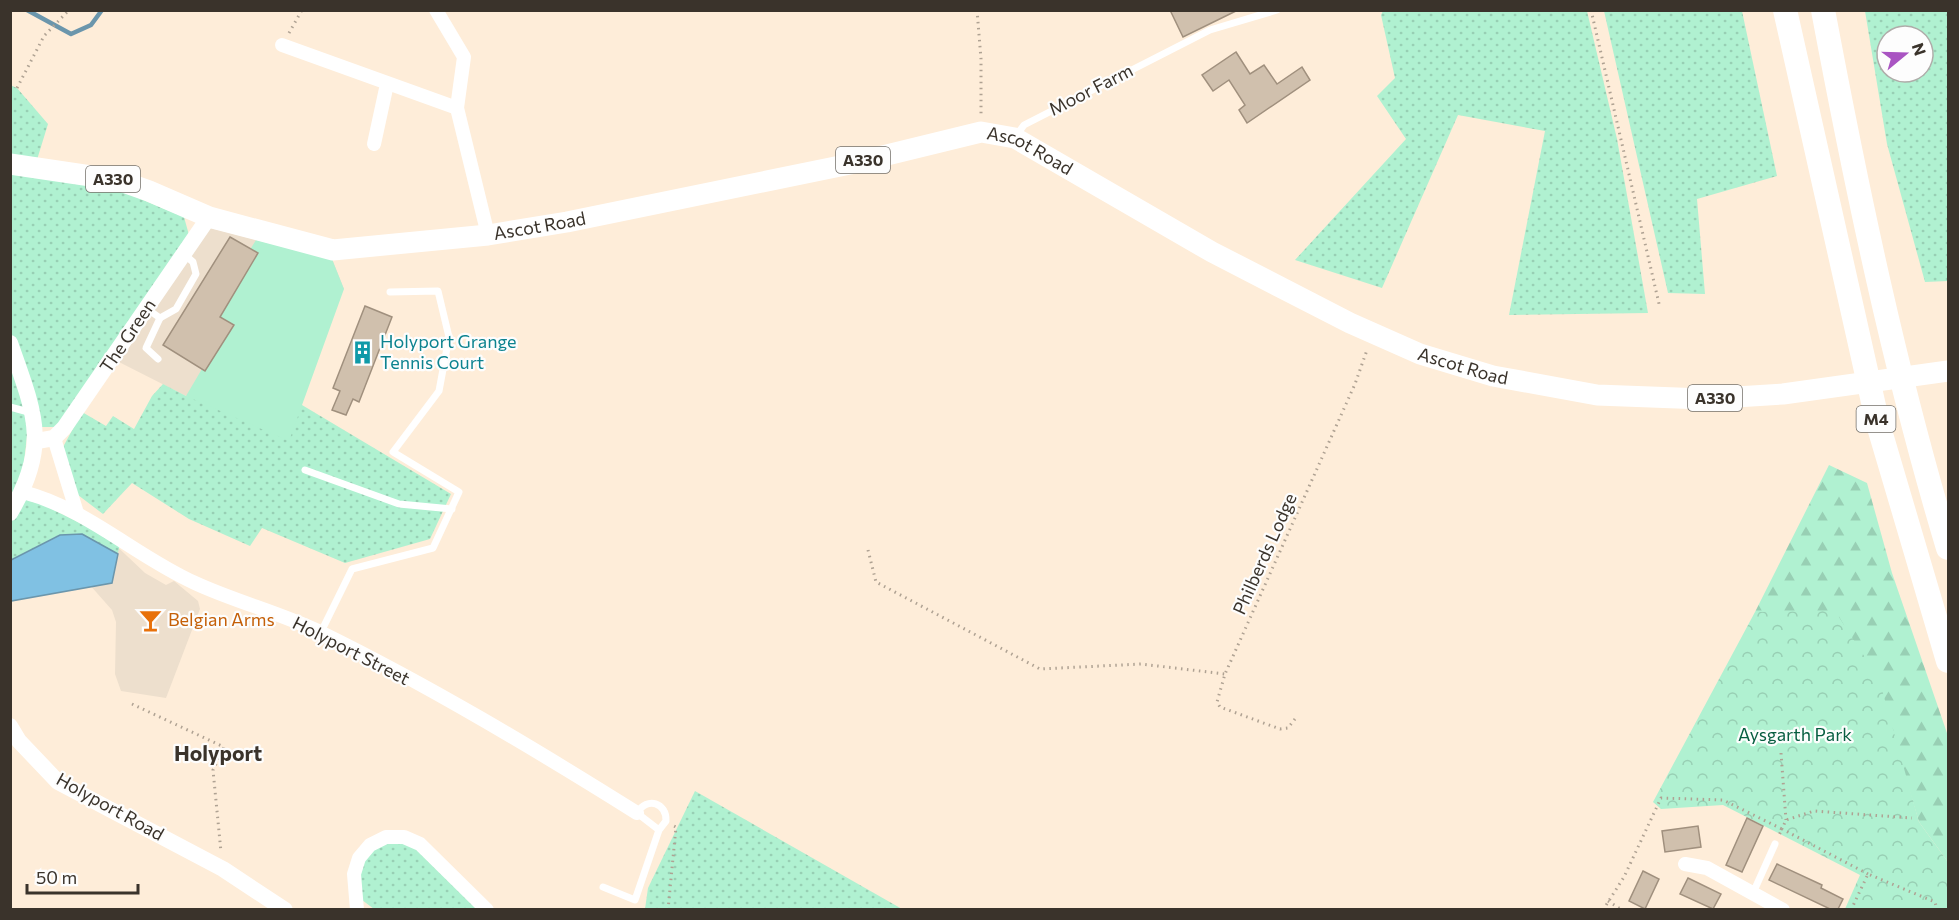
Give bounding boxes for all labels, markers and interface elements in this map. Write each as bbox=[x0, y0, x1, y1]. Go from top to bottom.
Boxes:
north arrow bbox=[1875, 24, 1935, 84]
text: N bbox=[1909, 40, 1931, 58]
street label: Moor Farm bbox=[1045, 59, 1136, 120]
street label: Ascot Road bbox=[985, 121, 1077, 179]
road number: A330 bbox=[836, 147, 890, 173]
road number: A330 bbox=[86, 166, 140, 192]
street label: Ascot Road bbox=[492, 206, 588, 244]
street label: The Green bbox=[95, 294, 160, 376]
place label: Holyport Grange Tennis Court bbox=[380, 330, 517, 373]
building icon: Holyport Grange Tennis Court bbox=[349, 339, 375, 365]
street label: Ascot Road bbox=[1415, 342, 1510, 389]
road number: A330 bbox=[1688, 385, 1742, 411]
road number: M4 bbox=[1856, 406, 1896, 432]
street label: Philberds Lodge bbox=[1228, 490, 1301, 618]
bar icon: Belgian Arms bbox=[137, 607, 163, 633]
place label: Belgian Arms bbox=[168, 608, 275, 630]
street label: Holyport Street bbox=[289, 611, 414, 689]
park label: Aysgarth Park bbox=[1738, 723, 1852, 745]
district label: Holyport bbox=[174, 740, 262, 765]
street label: Holyport Road bbox=[53, 768, 168, 845]
scale bar bbox=[27, 857, 138, 895]
text: 50 m bbox=[36, 866, 77, 888]

